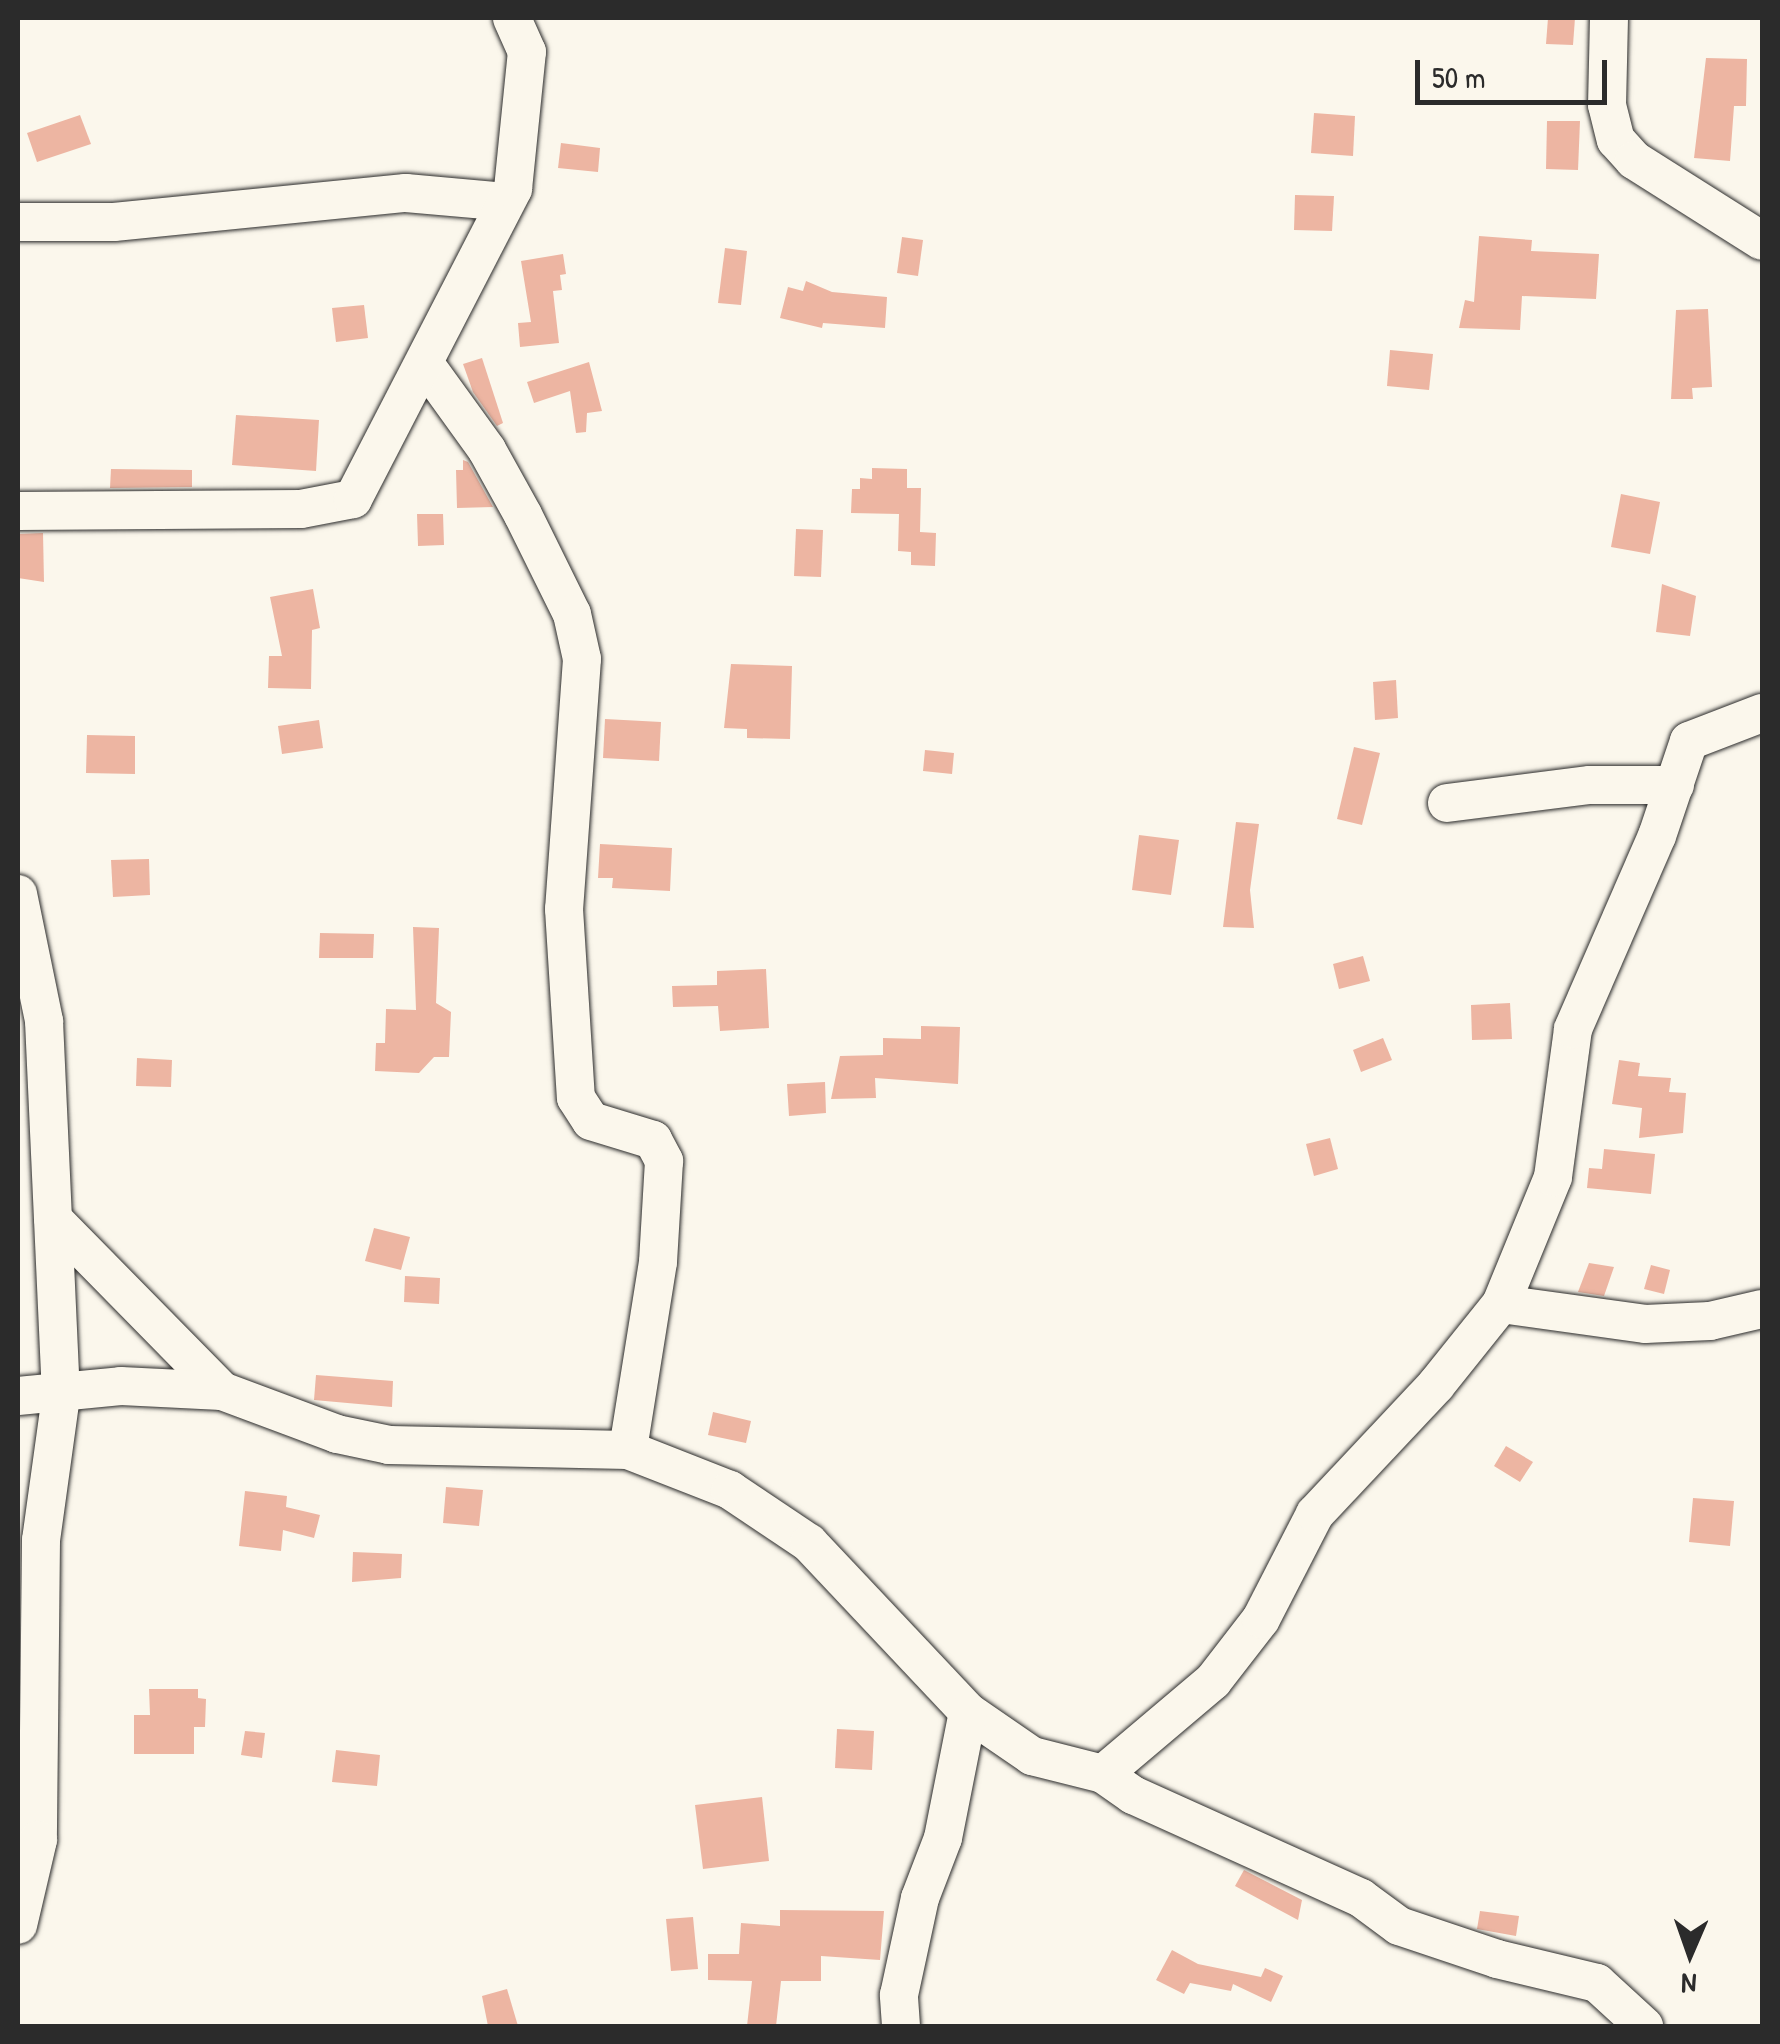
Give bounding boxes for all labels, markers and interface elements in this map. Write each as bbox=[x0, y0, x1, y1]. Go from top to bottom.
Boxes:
scale bar bbox=[1420, 40, 1612, 102]
text: 50 m bbox=[1432, 57, 1485, 97]
north arrow bbox=[1640, 1904, 1740, 2004]
text: N bbox=[1681, 1965, 1697, 2003]

